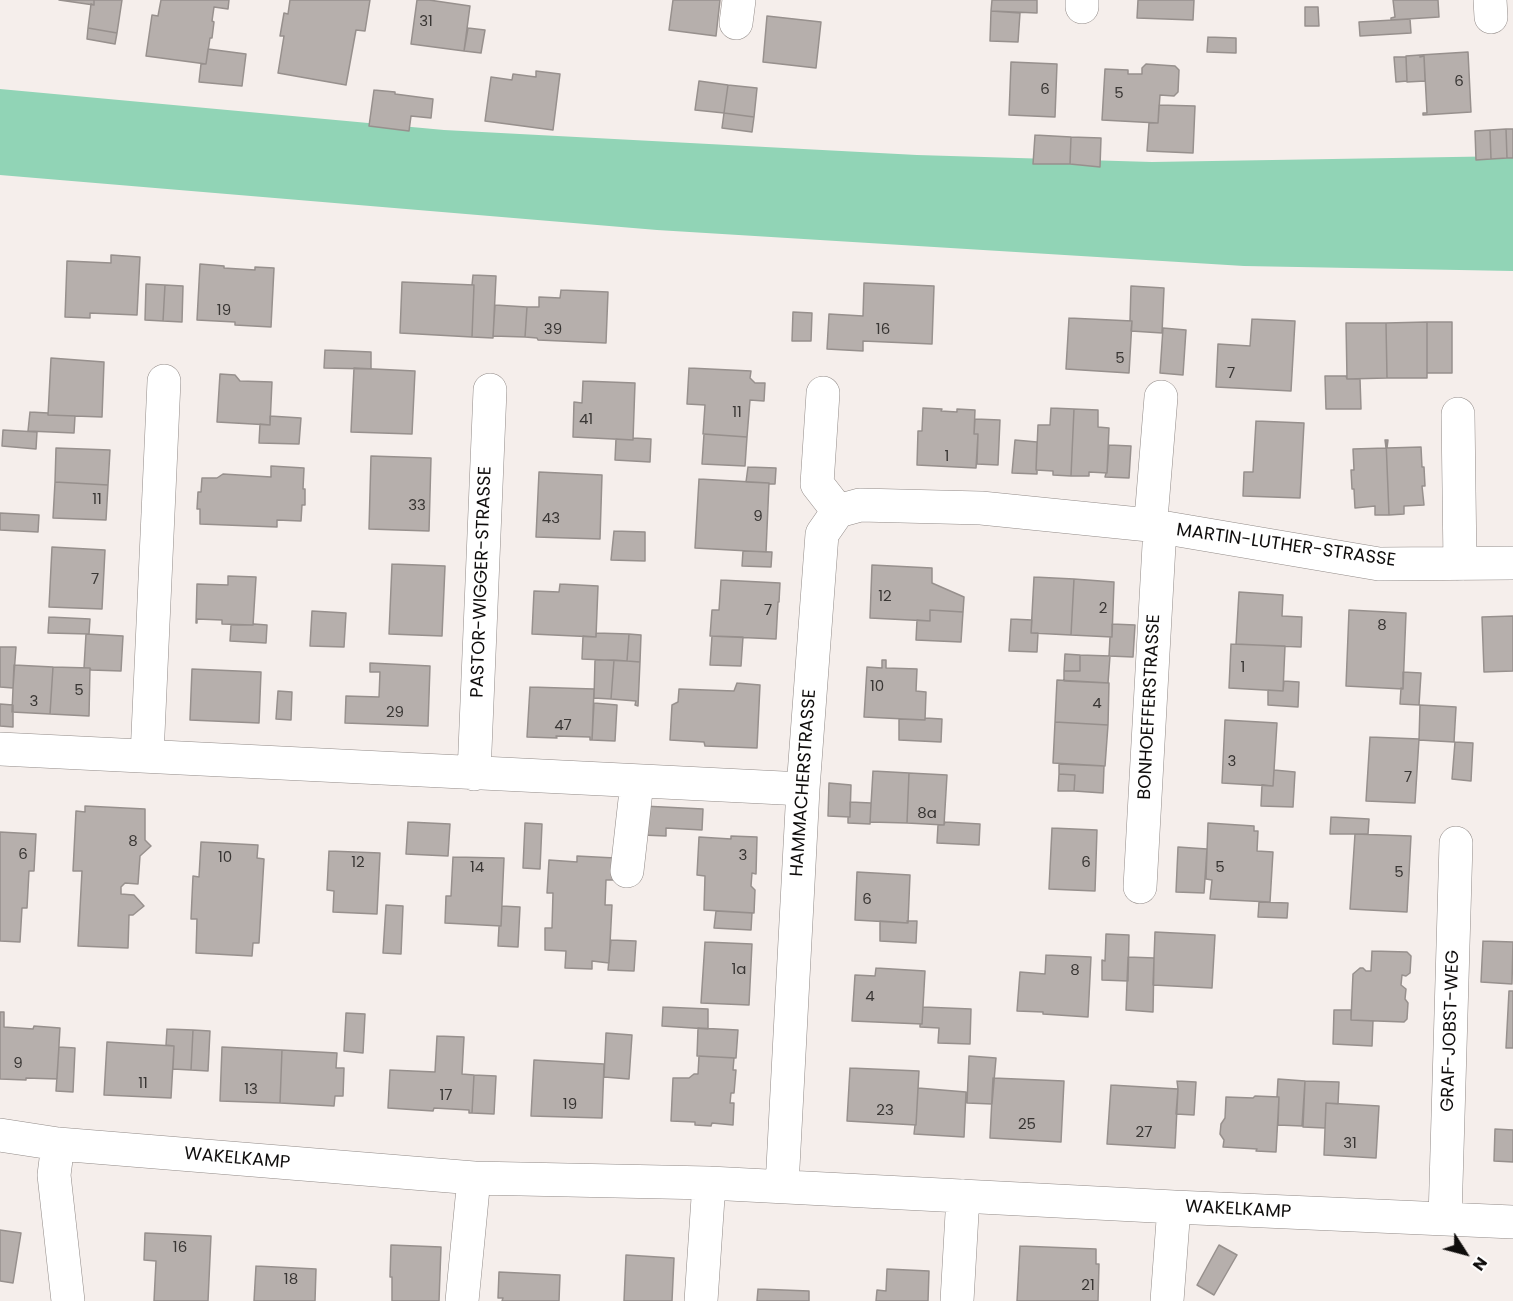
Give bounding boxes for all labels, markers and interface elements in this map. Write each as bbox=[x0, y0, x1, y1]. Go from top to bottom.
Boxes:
house number: 31 bbox=[419, 13, 433, 31]
house number: 6 bbox=[1454, 73, 1464, 91]
house number: 6 bbox=[1040, 81, 1050, 99]
house number: 5 bbox=[1114, 85, 1124, 103]
house number: 19 bbox=[217, 302, 231, 320]
house number: 39 bbox=[544, 321, 562, 339]
house number: 16 bbox=[876, 321, 890, 339]
house number: 5 bbox=[1115, 350, 1125, 368]
house number: 7 bbox=[1227, 365, 1235, 383]
house number: 11 bbox=[732, 404, 742, 422]
house number: 41 bbox=[579, 411, 593, 429]
house number: 1 bbox=[945, 448, 949, 466]
street label: PASTOR-WIGGER-STRASSE bbox=[467, 466, 497, 698]
house number: 11 bbox=[92, 491, 102, 509]
house number: 33 bbox=[408, 497, 426, 515]
house number: 9 bbox=[753, 508, 763, 526]
house number: 43 bbox=[542, 510, 560, 528]
street label: MARTIN-LUTHER-STRASSE bbox=[1175, 520, 1397, 572]
house number: 7 bbox=[91, 571, 99, 589]
house number: 12 bbox=[878, 588, 892, 606]
house number: 2 bbox=[1099, 600, 1107, 618]
house number: 7 bbox=[764, 602, 772, 620]
street label: BONHOEFFERSTRASSE bbox=[1134, 614, 1166, 800]
house number: 8 bbox=[1377, 617, 1387, 635]
house number: 1 bbox=[1241, 659, 1245, 677]
house number: 10 bbox=[870, 678, 884, 696]
house number: 5 bbox=[74, 682, 84, 700]
street label: HAMMACHERSTRASSE bbox=[787, 688, 821, 878]
house number: 3 bbox=[30, 693, 38, 711]
house number: 4 bbox=[1092, 695, 1102, 713]
house number: 29 bbox=[386, 704, 404, 722]
house number: 47 bbox=[554, 717, 572, 735]
house number: 3 bbox=[1228, 753, 1236, 771]
house number: 7 bbox=[1404, 769, 1412, 787]
house number: 8a bbox=[917, 805, 937, 823]
house number: 8 bbox=[128, 833, 138, 851]
house number: 6 bbox=[18, 846, 28, 864]
house number: 3 bbox=[739, 847, 747, 865]
house number: 10 bbox=[218, 849, 232, 867]
house number: 12 bbox=[351, 854, 365, 872]
house number: 6 bbox=[1081, 854, 1091, 872]
house number: 14 bbox=[470, 859, 484, 877]
house number: 5 bbox=[1215, 859, 1225, 877]
house number: 5 bbox=[1394, 864, 1404, 882]
house number: 6 bbox=[862, 891, 872, 909]
street label: GRAF-JOBST-WEG bbox=[1437, 950, 1465, 1112]
house number: 1a bbox=[732, 961, 746, 979]
house number: 8 bbox=[1070, 962, 1080, 980]
house number: 4 bbox=[865, 988, 875, 1006]
house number: 9 bbox=[13, 1055, 23, 1073]
house number: 11 bbox=[138, 1075, 148, 1093]
house number: 13 bbox=[244, 1081, 258, 1099]
house number: 17 bbox=[440, 1087, 452, 1105]
house number: 19 bbox=[563, 1096, 577, 1114]
house number: 23 bbox=[876, 1102, 894, 1120]
house number: 25 bbox=[1018, 1116, 1036, 1134]
house number: 27 bbox=[1136, 1124, 1152, 1142]
house number: 31 bbox=[1343, 1135, 1357, 1153]
street label: WAKELKAMP bbox=[183, 1144, 291, 1174]
street label: WAKELKAMP bbox=[1184, 1196, 1292, 1224]
north arrow bbox=[1435, 1223, 1495, 1283]
house number: 16 bbox=[173, 1239, 187, 1257]
text: N bbox=[1467, 1252, 1493, 1276]
house number: 18 bbox=[284, 1271, 298, 1289]
house number: 21 bbox=[1081, 1277, 1095, 1295]

